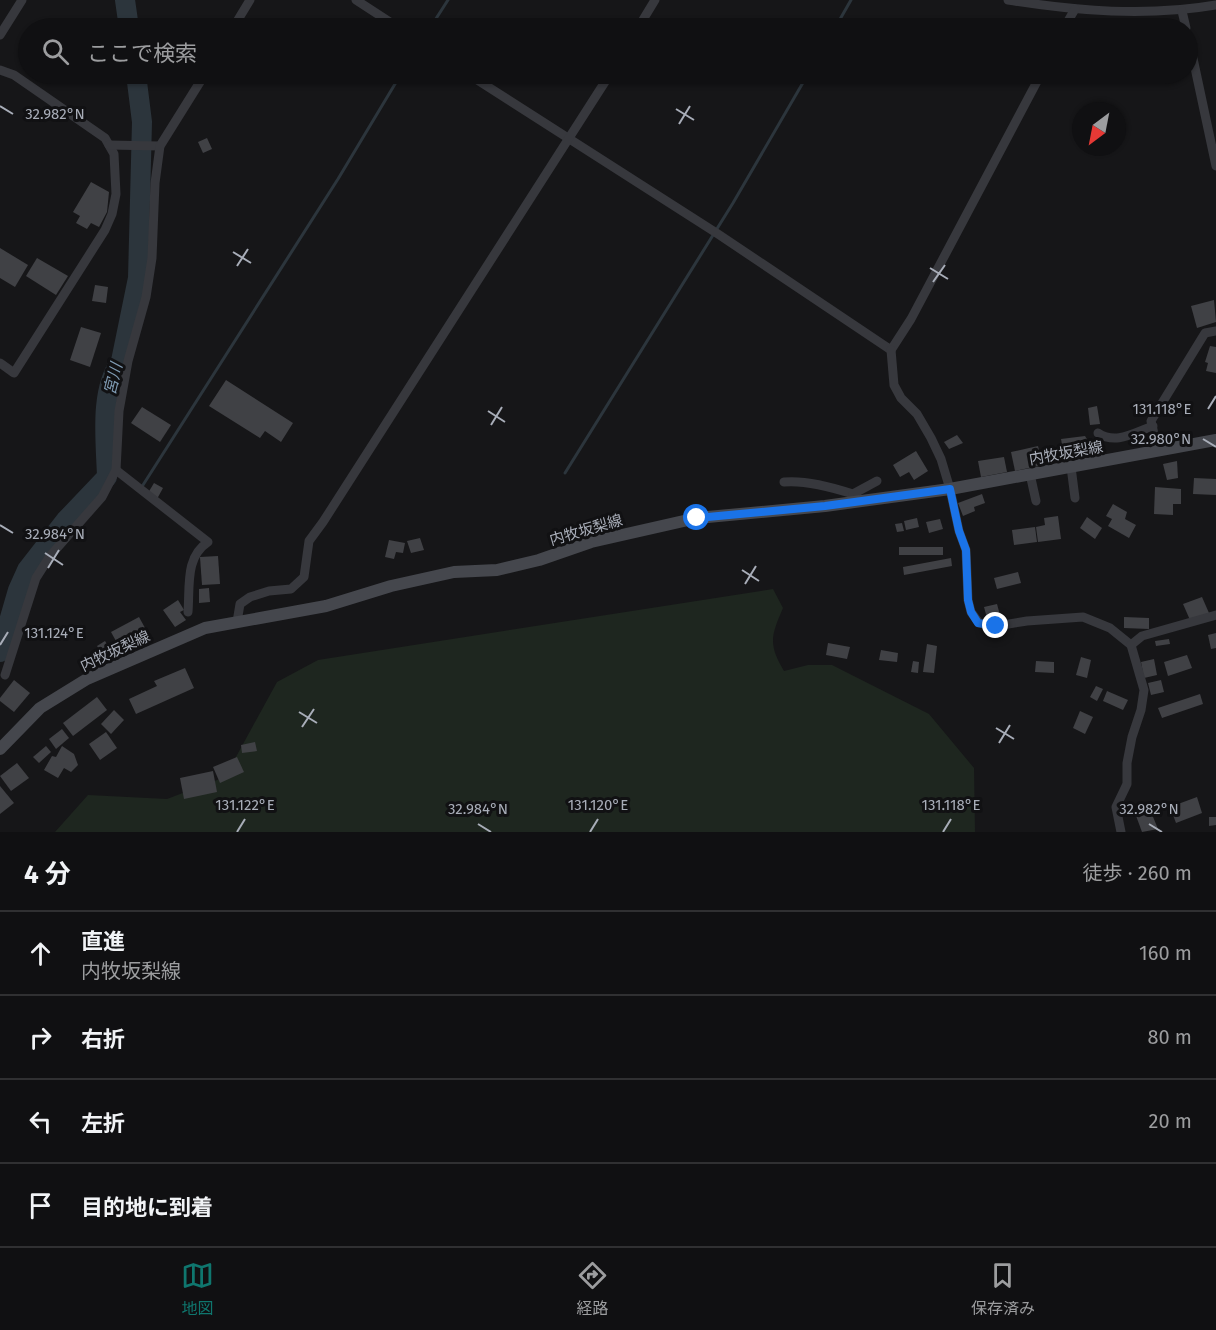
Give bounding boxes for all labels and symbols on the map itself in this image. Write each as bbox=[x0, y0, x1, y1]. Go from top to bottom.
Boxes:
north arrow bbox=[1072, 102, 1126, 156]
text: 32.982°N bbox=[25, 105, 85, 123]
water label: 宮川 bbox=[100, 359, 127, 397]
text: 131.118°E bbox=[1132, 400, 1192, 418]
text: 32.980°N bbox=[1131, 430, 1191, 448]
street label: 内牧坂梨線 bbox=[1027, 438, 1105, 468]
route start bbox=[683, 504, 709, 530]
street label: 内牧坂梨線 bbox=[547, 511, 625, 549]
text: 32.984°N bbox=[25, 525, 85, 543]
route end bbox=[982, 612, 1008, 638]
text: 131.124°E bbox=[24, 624, 84, 642]
street label: 内牧坂梨線 bbox=[77, 627, 153, 675]
text: 131.122°E bbox=[215, 796, 275, 814]
text: 131.120°E bbox=[568, 796, 628, 814]
text: 131.118°E bbox=[921, 796, 981, 814]
text: 32.984°N bbox=[448, 800, 508, 818]
text: 32.982°N bbox=[1119, 800, 1179, 818]

